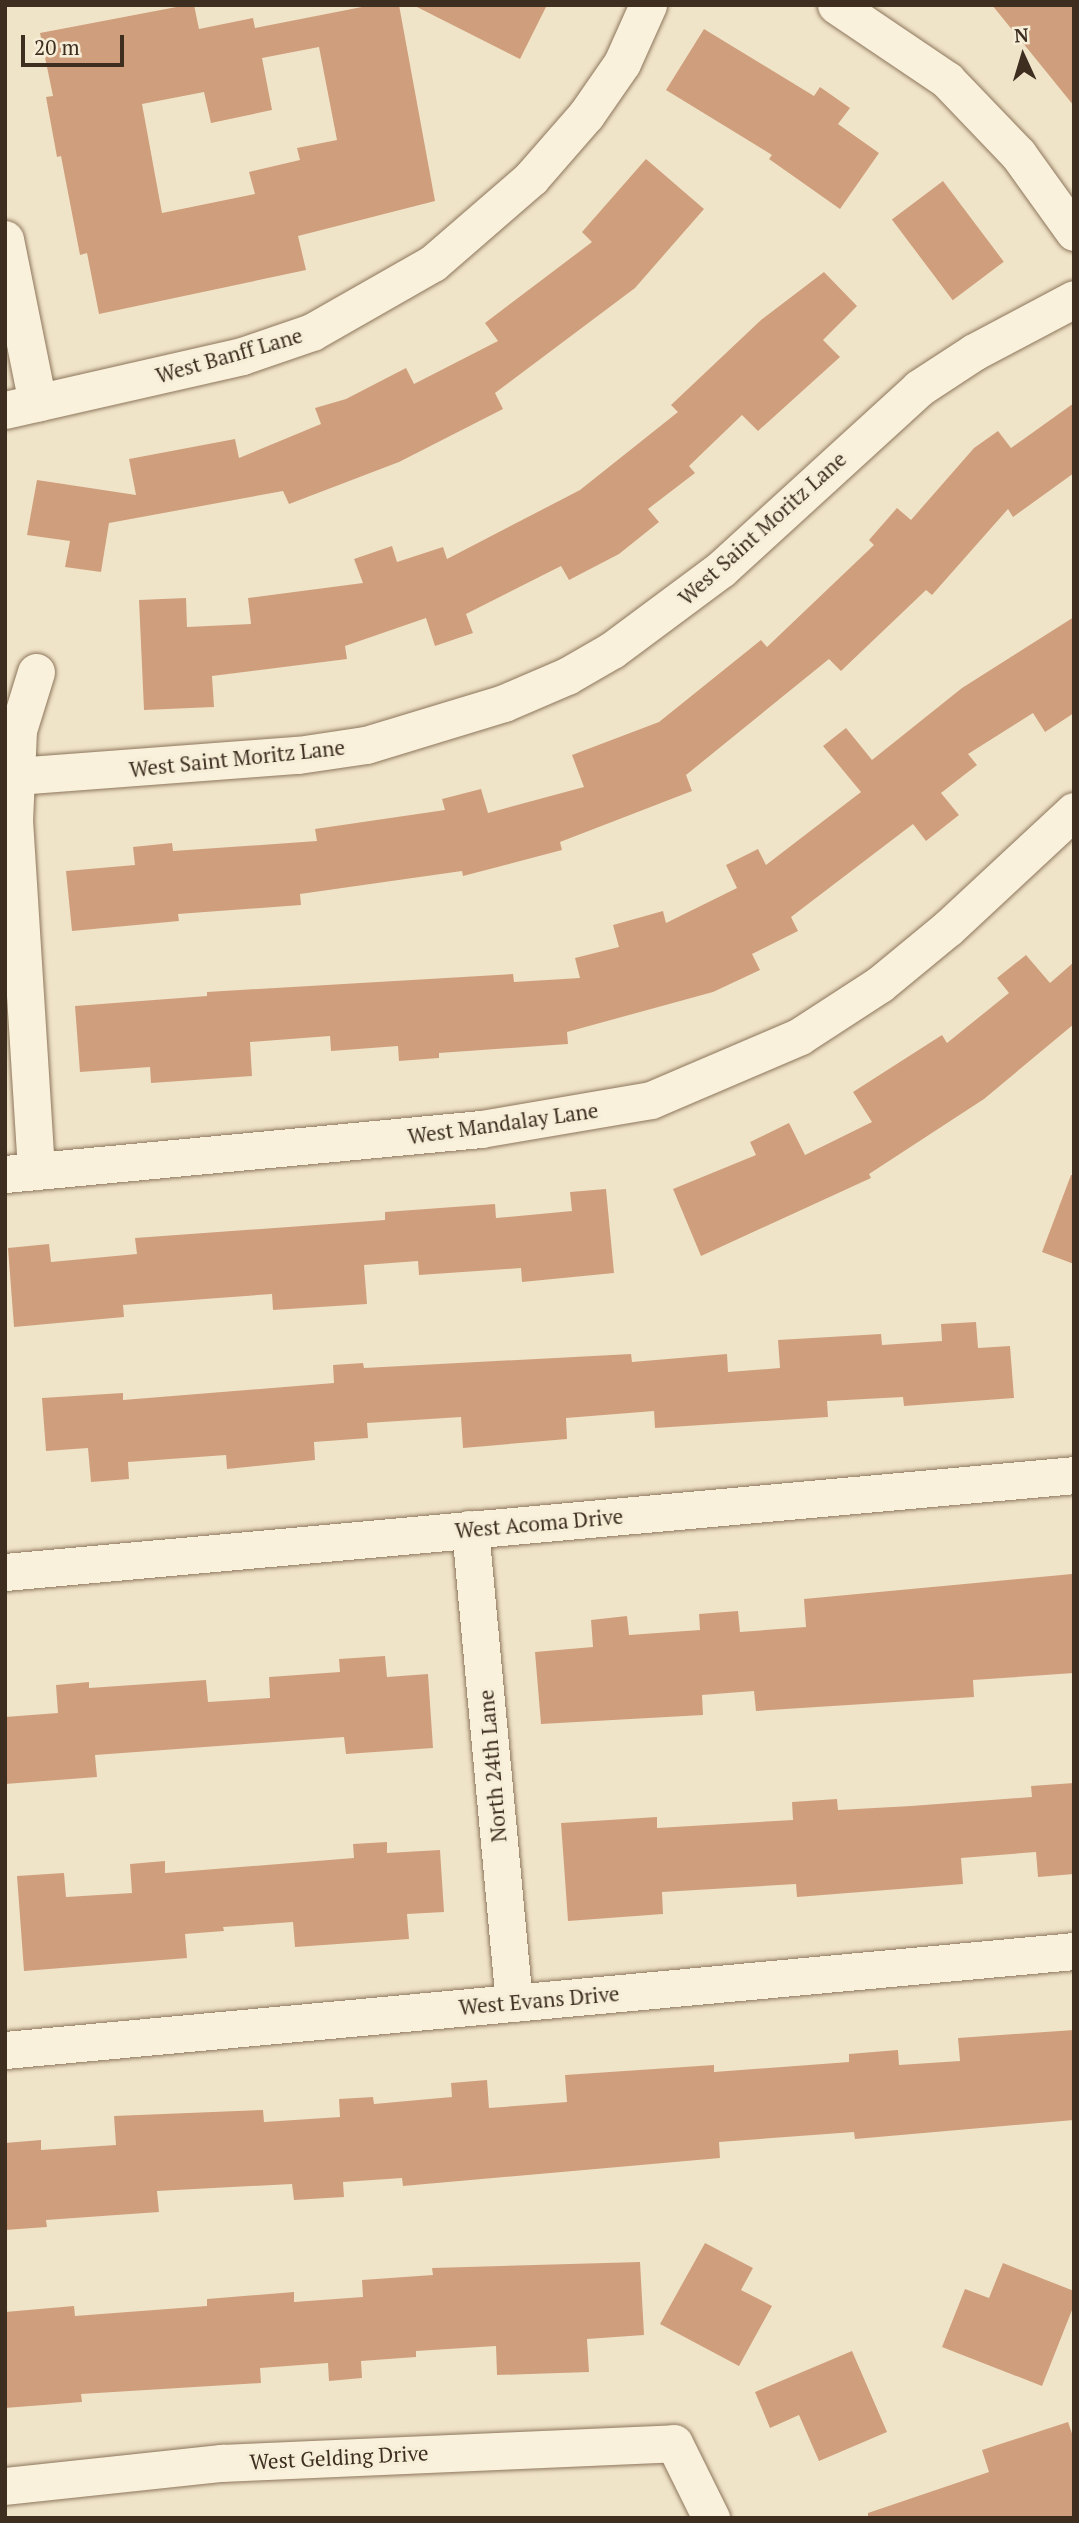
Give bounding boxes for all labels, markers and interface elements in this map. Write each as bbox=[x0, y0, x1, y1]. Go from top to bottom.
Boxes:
scale bar bbox=[24, 21, 128, 65]
north arrow bbox=[988, 21, 1058, 91]
text: N bbox=[1013, 22, 1030, 48]
text: 20 m bbox=[34, 33, 80, 61]
street label: West Banff Lane bbox=[153, 322, 305, 388]
street label: West Saint Moritz Lane bbox=[673, 446, 851, 610]
street label: West Saint Moritz Lane bbox=[128, 734, 346, 782]
street label: West Mandalay Lane bbox=[406, 1097, 600, 1149]
street label: West Acoma Drive bbox=[454, 1503, 624, 1543]
street label: North 24th Lane bbox=[473, 1689, 511, 1843]
street label: West Evans Drive bbox=[458, 1980, 620, 2020]
street label: West Gelding Drive bbox=[249, 2440, 429, 2474]

